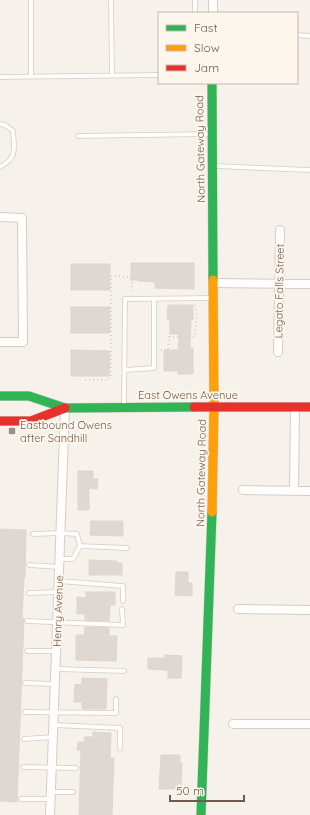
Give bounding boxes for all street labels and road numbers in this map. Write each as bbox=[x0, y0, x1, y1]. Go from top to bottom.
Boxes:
street label: North Gateway Road bbox=[192, 95, 208, 203]
street label: Legato Falls Street bbox=[271, 243, 287, 338]
street label: East Owens Avenue bbox=[138, 388, 238, 402]
street label: North Gateway Road bbox=[193, 419, 209, 527]
street label: Henry Avenue bbox=[50, 575, 66, 647]

